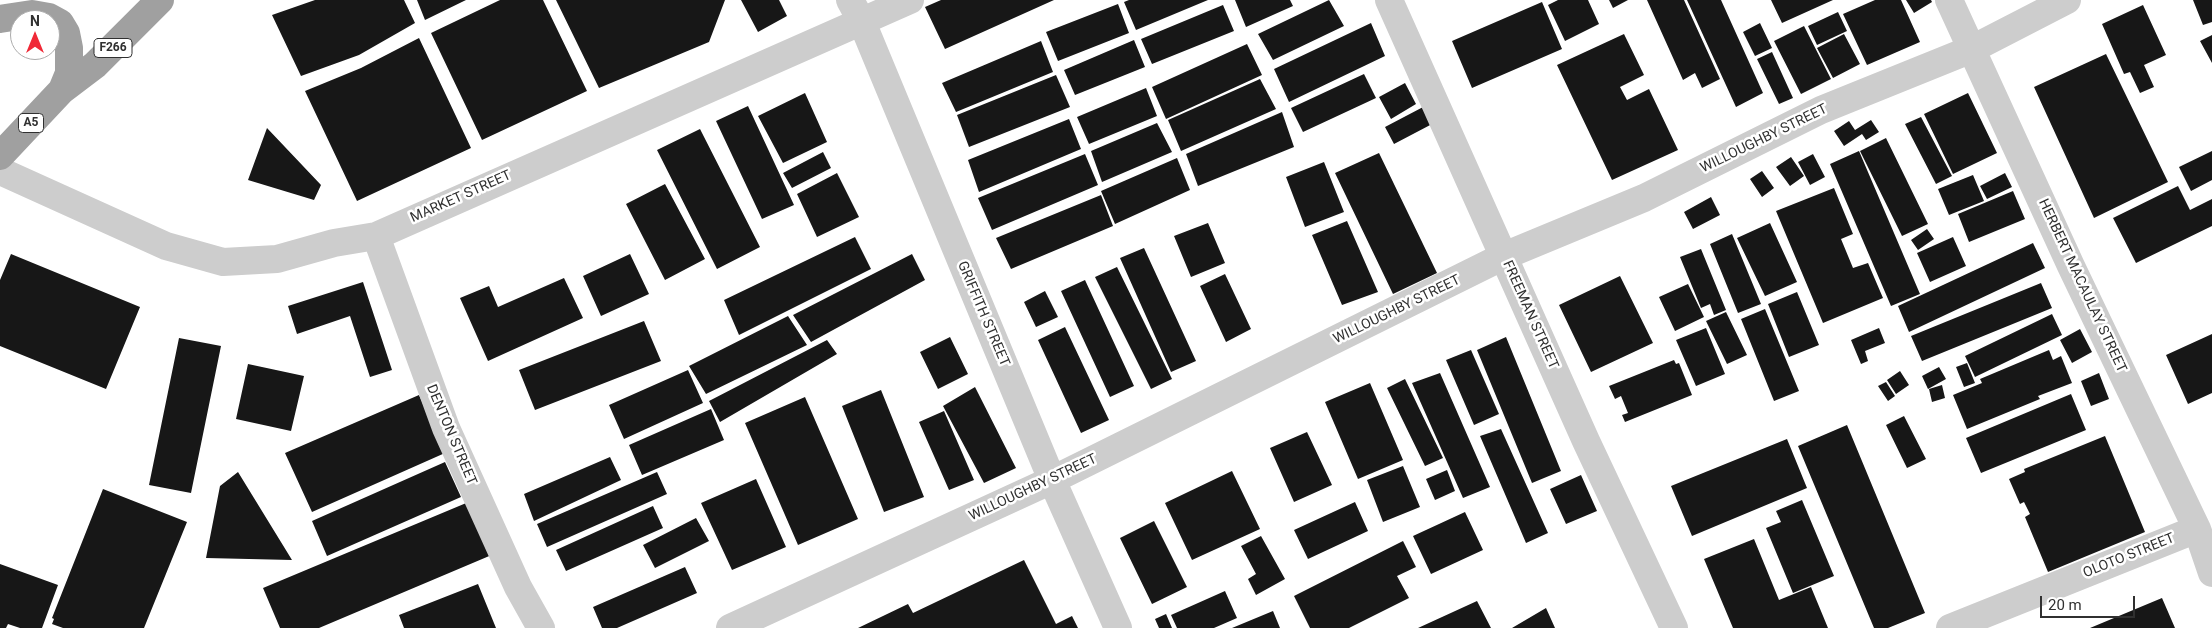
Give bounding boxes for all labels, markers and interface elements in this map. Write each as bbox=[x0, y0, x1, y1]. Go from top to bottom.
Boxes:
north arrow bbox=[10, 10, 60, 60]
text: N bbox=[30, 13, 40, 29]
road number: F266 bbox=[94, 38, 132, 58]
street label: WILLOUGHBY STREET bbox=[1698, 101, 1830, 177]
road number: A5 bbox=[18, 114, 44, 132]
street label: MARKET STREET bbox=[408, 167, 514, 227]
street label: HERBERT MACAULAY STREET bbox=[2034, 197, 2130, 375]
street label: FREEMAN STREET bbox=[1499, 258, 1561, 372]
street label: GRIFFITH STREET bbox=[953, 259, 1013, 369]
street label: WILLOUGHBY STREET bbox=[1331, 272, 1463, 348]
street label: DENTON STREET bbox=[422, 382, 480, 488]
street label: WILLOUGHBY STREET bbox=[966, 451, 1100, 525]
street label: OLOTO STREET bbox=[2081, 530, 2177, 582]
scale bar bbox=[2042, 586, 2137, 618]
text: 20 m bbox=[2048, 596, 2082, 614]

